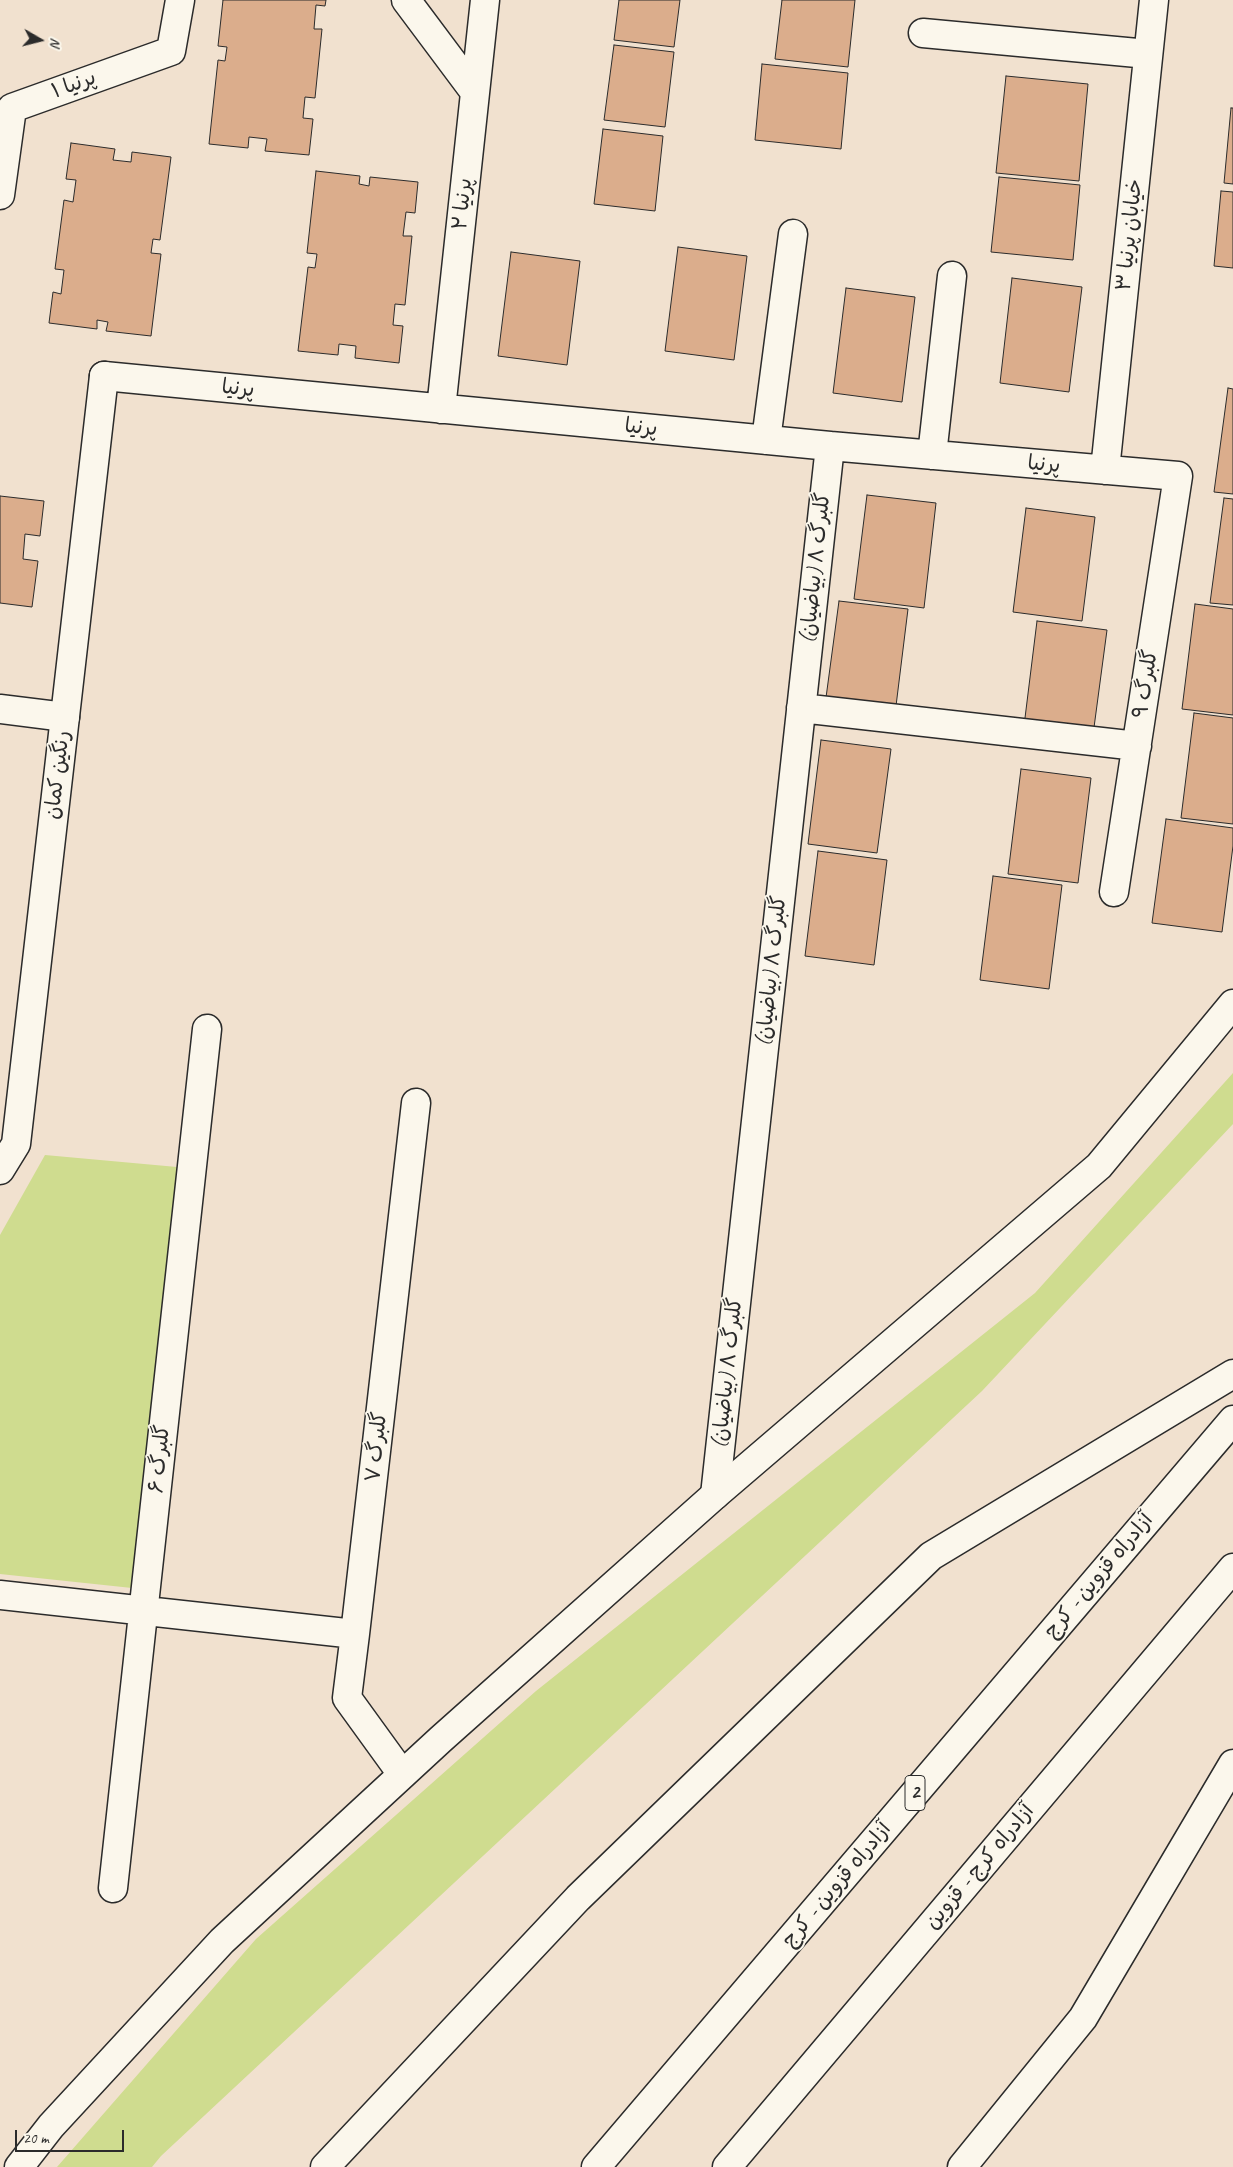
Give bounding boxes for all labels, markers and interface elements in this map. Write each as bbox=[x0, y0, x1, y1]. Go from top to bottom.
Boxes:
north arrow bbox=[15, 15, 65, 65]
text: N bbox=[46, 37, 64, 48]
street label: پرنیا ۱ bbox=[48, 65, 100, 105]
street label: پرنیا ۲ bbox=[448, 177, 478, 231]
street label: خیابان پرنیا ۳ bbox=[1112, 178, 1148, 292]
street label: پرنیا bbox=[220, 375, 256, 403]
street label: پرنیا bbox=[623, 414, 659, 442]
street label: پرنیا bbox=[1026, 451, 1062, 479]
street label: گلبرگ ۸ (بیاضیان) bbox=[796, 492, 836, 644]
street label: گلبرگ ۹ bbox=[1128, 648, 1164, 720]
street label: رنگین کمان bbox=[40, 729, 76, 821]
street label: گلبرگ ۸ (بیاضیان) bbox=[752, 895, 792, 1047]
street label: گلبرگ ۸ (بیاضیان) bbox=[708, 1297, 748, 1449]
street label: گلبرگ ۷ bbox=[361, 1411, 393, 1483]
street label: گلبرگ ۶ bbox=[144, 1424, 176, 1494]
street label: آزادراه قزوین - کرج bbox=[1039, 1508, 1159, 1644]
road number: 2 bbox=[905, 1776, 925, 1810]
street label: آزادراه کرج - قزوین bbox=[920, 1799, 1040, 1935]
street label: آزادراه قزوین - کرج bbox=[777, 1817, 897, 1953]
scale bar bbox=[18, 2120, 126, 2152]
text: 20 m bbox=[23, 2129, 49, 2148]

